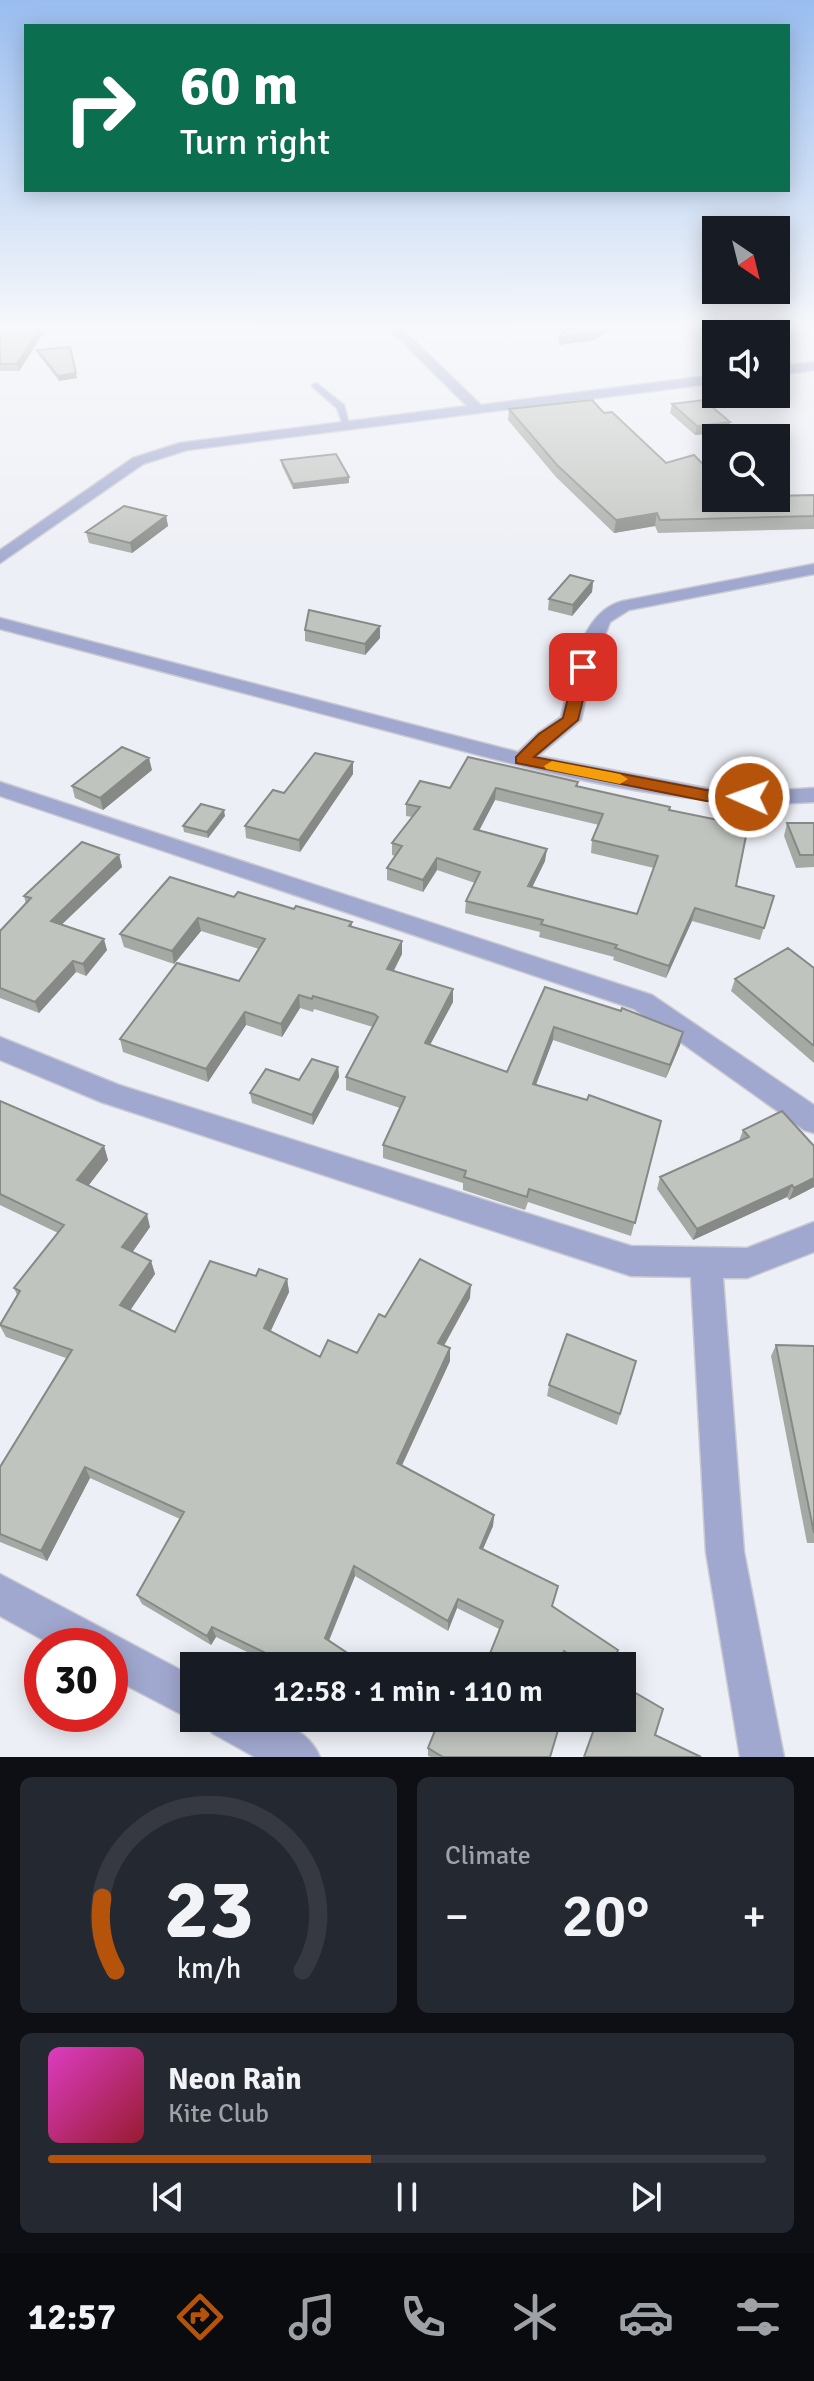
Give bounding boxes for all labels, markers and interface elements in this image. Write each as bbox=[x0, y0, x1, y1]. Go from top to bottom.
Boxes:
text: 60 m bbox=[180, 51, 298, 120]
icon: right bbox=[48, 56, 152, 160]
text: Turn right bbox=[180, 120, 330, 165]
north arrow bbox=[702, 216, 790, 304]
map controls bbox=[702, 216, 790, 512]
button: sound bbox=[702, 320, 790, 408]
button: search bbox=[702, 424, 790, 512]
pin bbox=[549, 633, 617, 701]
icon: arrive bbox=[561, 645, 605, 689]
position arrow bbox=[707, 755, 791, 839]
speed limit sign: 30 bbox=[24, 1628, 128, 1732]
text: 12:58 · 1 min · 110 m bbox=[273, 1673, 543, 1710]
text: Climate bbox=[445, 1840, 531, 1872]
text: 23 bbox=[164, 1859, 253, 1961]
text: 20° bbox=[562, 1880, 649, 1954]
text: − bbox=[445, 1890, 469, 1944]
text: + bbox=[742, 1890, 766, 1944]
text: km/h bbox=[176, 1951, 241, 1986]
text: Neon Rain bbox=[168, 2061, 302, 2098]
text: Kite Club bbox=[168, 2098, 269, 2130]
icon: previous bbox=[146, 2175, 190, 2219]
icon: pause bbox=[385, 2175, 429, 2219]
icon: next bbox=[624, 2175, 668, 2219]
icon: directions bbox=[172, 2289, 228, 2345]
icon: music bbox=[284, 2289, 340, 2345]
icon: phone bbox=[395, 2289, 451, 2345]
icon: climate bbox=[507, 2289, 563, 2345]
icon: car bbox=[618, 2289, 674, 2345]
icon: filters bbox=[730, 2289, 786, 2345]
text: 12:57 bbox=[28, 2295, 116, 2340]

